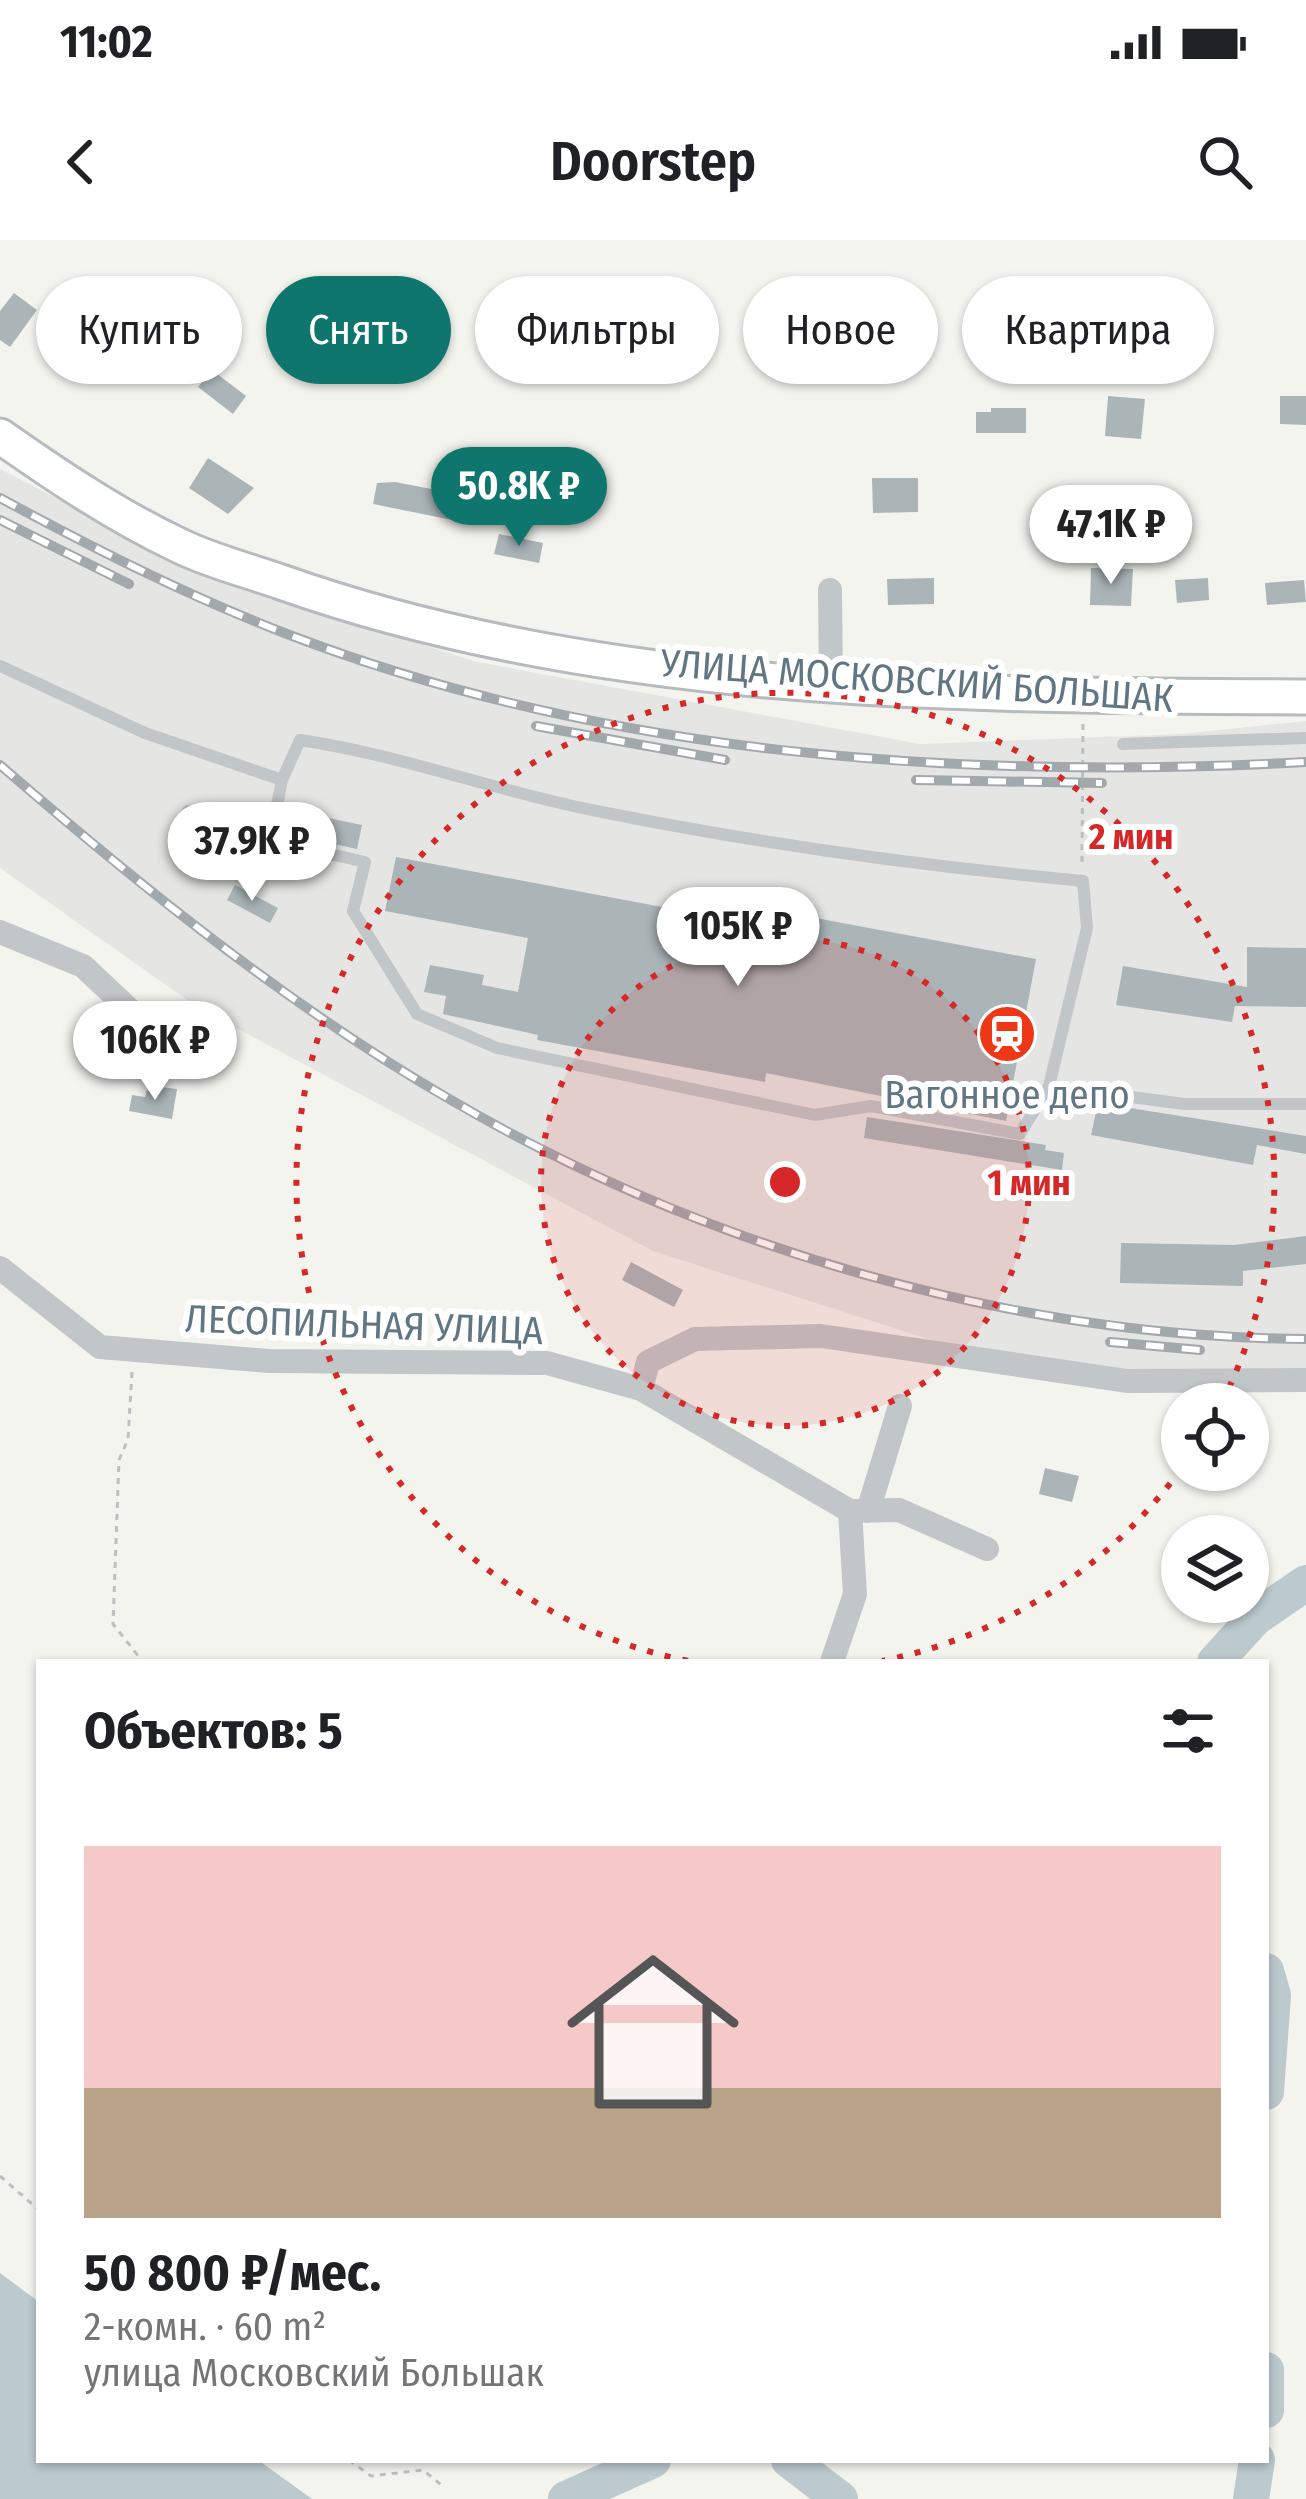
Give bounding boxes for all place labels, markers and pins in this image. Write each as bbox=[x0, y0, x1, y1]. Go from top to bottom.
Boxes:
pin: 50.8K ₽ bbox=[408, 447, 630, 549]
pin: 47.1K ₽ bbox=[1000, 485, 1222, 587]
pin: 37.9K ₽ bbox=[141, 802, 363, 904]
pin: 105K ₽ bbox=[640, 887, 836, 989]
pin: 106K ₽ bbox=[57, 1001, 253, 1103]
station icon: Вагонное депо bbox=[976, 1003, 1038, 1065]
place label: Вагонное депо bbox=[884, 1072, 1130, 1118]
centre of rings bbox=[764, 1161, 806, 1203]

